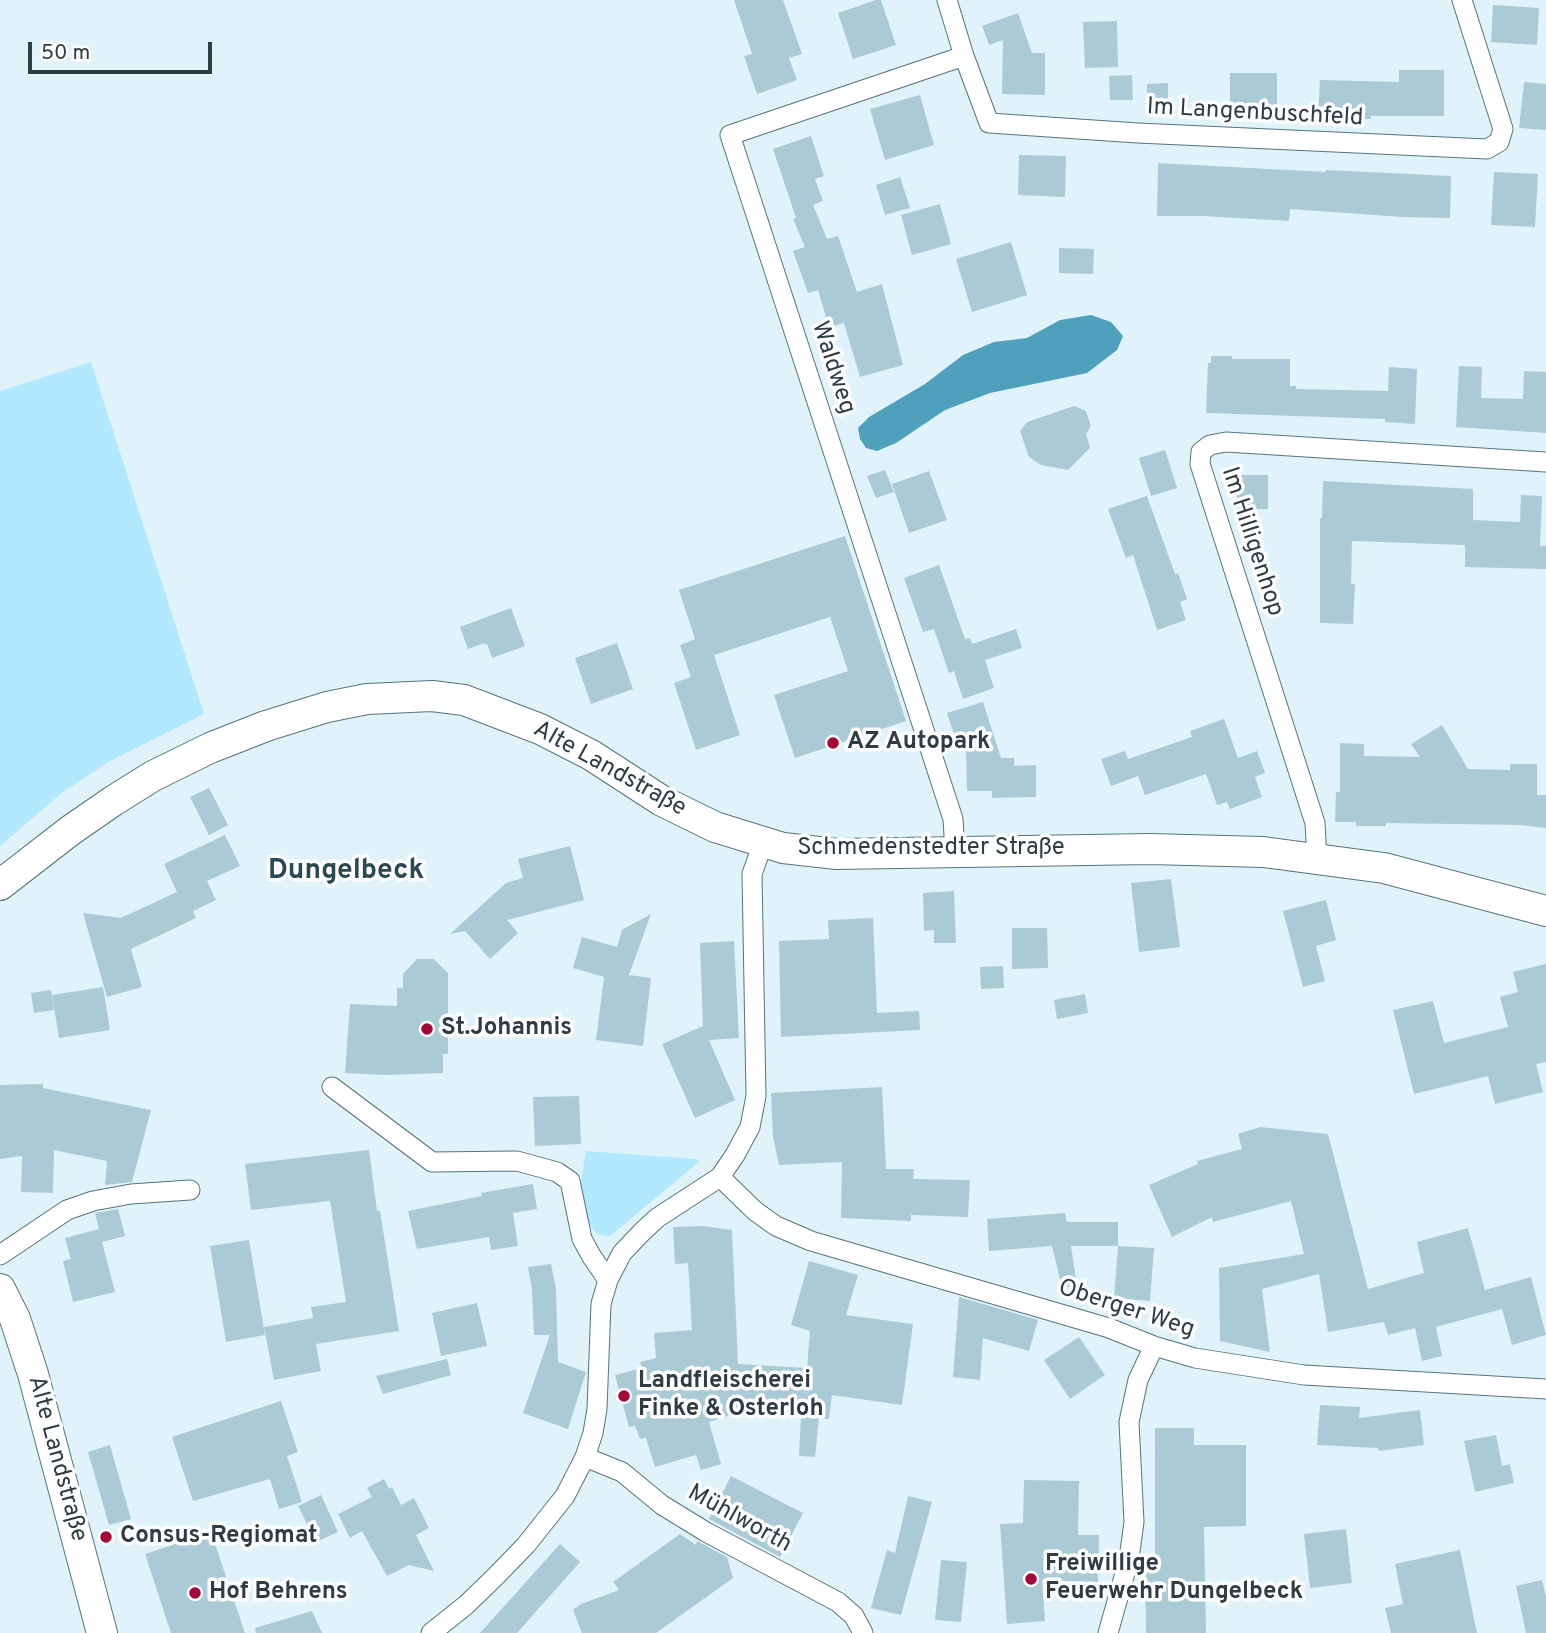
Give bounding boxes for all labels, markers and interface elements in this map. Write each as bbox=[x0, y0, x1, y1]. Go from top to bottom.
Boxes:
scale bar bbox=[32, 28, 215, 72]
text: 50 m bbox=[41, 40, 90, 67]
street label: Im Langenbuschfeld bbox=[1146, 94, 1364, 134]
street label: Waldweg bbox=[804, 318, 860, 418]
street label: Im Hilligenhop bbox=[1213, 464, 1289, 620]
street label: Alte Landstraße bbox=[527, 716, 691, 824]
place label: AZ Autopark bbox=[847, 729, 990, 757]
marker: AZ Autopark bbox=[825, 735, 841, 751]
street label: Schmedenstedter Straße bbox=[797, 835, 1065, 863]
district label: Dungelbeck bbox=[268, 855, 424, 889]
place label: St.Johannis bbox=[441, 1015, 572, 1043]
marker: St.Johannis bbox=[419, 1021, 435, 1037]
street label: Oberger Weg bbox=[1054, 1274, 1198, 1346]
place label: Landfleischerei Finke & Osterloh bbox=[638, 1368, 824, 1424]
street label: Alte Landstraße bbox=[20, 1373, 92, 1545]
marker: Landfleischerei Finke & Osterloh bbox=[616, 1388, 632, 1404]
street label: Mühlworth bbox=[682, 1480, 796, 1560]
place label: Consus-Regiomat bbox=[120, 1523, 317, 1551]
marker: Consus-Regiomat bbox=[98, 1529, 114, 1545]
place label: Freiwillige Feuerwehr Dungelbeck bbox=[1045, 1551, 1303, 1607]
marker: Freiwillige Feuerwehr Dungelbeck bbox=[1023, 1571, 1039, 1587]
place label: Hof Behrens bbox=[209, 1579, 348, 1607]
marker: Hof Behrens bbox=[187, 1585, 203, 1601]

